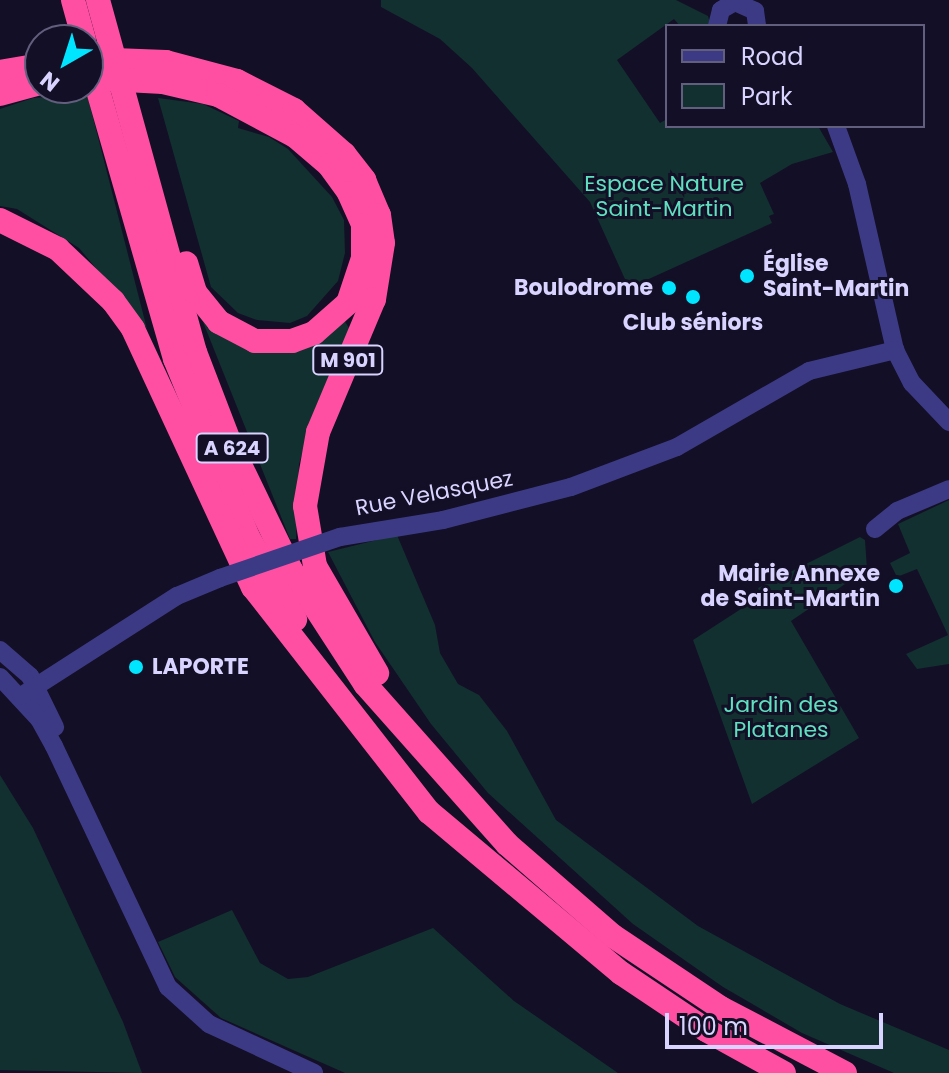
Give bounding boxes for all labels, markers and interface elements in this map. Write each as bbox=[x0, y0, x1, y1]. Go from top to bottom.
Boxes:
north arrow bbox=[24, 24, 104, 104]
legend bbox=[665, 24, 925, 128]
text: Road bbox=[741, 40, 803, 73]
text: N bbox=[34, 64, 66, 99]
text: Park bbox=[741, 80, 792, 113]
park label: Espace Nature Saint-Martin bbox=[584, 170, 744, 222]
place label: Église Saint-Martin bbox=[763, 250, 909, 302]
marker: Église Saint-Martin bbox=[738, 267, 756, 285]
place label: Boulodrome bbox=[514, 275, 653, 301]
marker: Boulodrome bbox=[660, 279, 678, 297]
marker: Club séniors bbox=[684, 288, 702, 306]
place label: Club séniors bbox=[623, 310, 763, 336]
road number: M 901 bbox=[312, 344, 384, 376]
road number: A 624 bbox=[194, 432, 270, 464]
street label: Rue Velasquez bbox=[353, 465, 515, 521]
place label: Mairie Annexe de Saint-Martin bbox=[701, 560, 880, 612]
marker: Mairie Annexe de Saint-Martin bbox=[887, 577, 905, 595]
place label: LAPORTE bbox=[152, 654, 249, 680]
marker: LAPORTE bbox=[127, 658, 145, 676]
park label: Jardin des Platanes bbox=[724, 691, 838, 742]
scale bar bbox=[669, 997, 887, 1047]
text: 100 m bbox=[679, 1010, 748, 1043]

